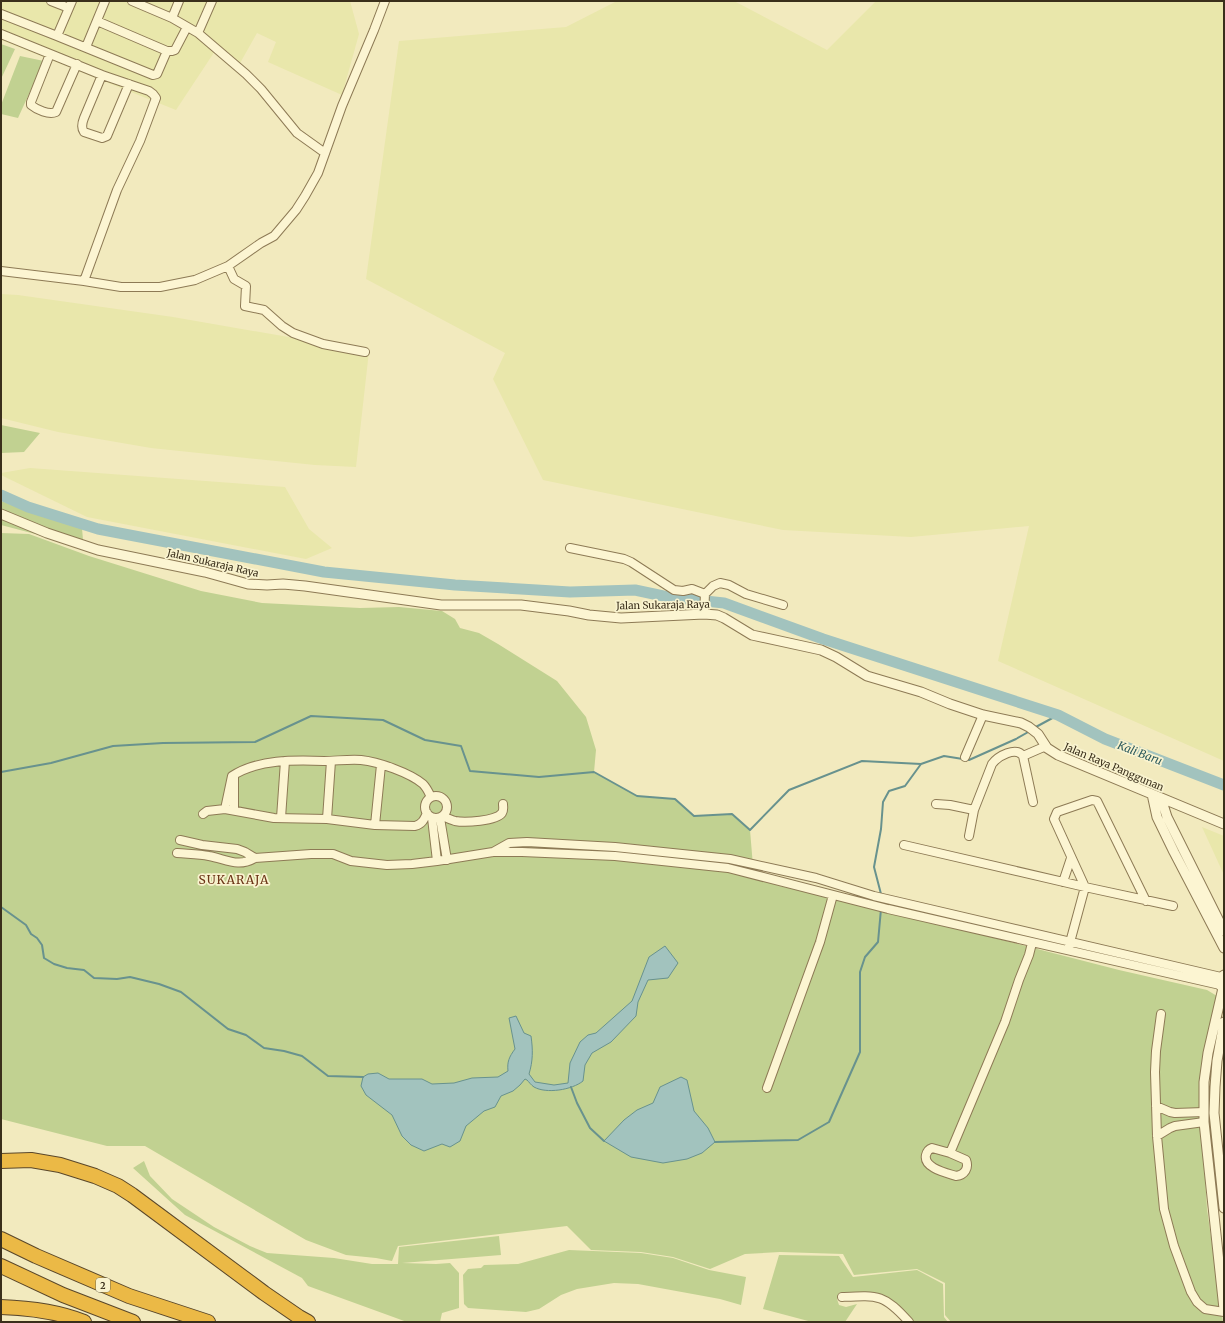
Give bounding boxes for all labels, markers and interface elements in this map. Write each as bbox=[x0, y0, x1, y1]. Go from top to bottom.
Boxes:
street label: Jalan Sukaraja Raya bbox=[165, 546, 261, 580]
street label: Jalan Sukaraja Raya bbox=[615, 598, 711, 612]
water label: Kali Baru bbox=[1115, 738, 1164, 768]
street label: Jalan Raya Panggunan bbox=[1061, 740, 1166, 794]
district label: SUKARAJA bbox=[199, 872, 269, 887]
road number: 2 bbox=[96, 1278, 110, 1292]

